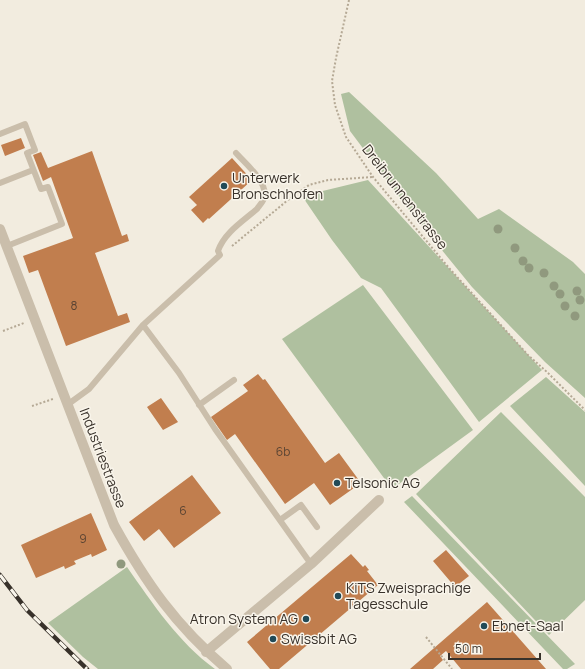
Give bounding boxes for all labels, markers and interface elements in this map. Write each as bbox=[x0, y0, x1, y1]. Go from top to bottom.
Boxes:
street label: Dreibrunnenstrasse bbox=[358, 140, 452, 253]
place label: Unterwerk Bronschhofen bbox=[232, 168, 323, 203]
marker: Unterwerk Bronschhofen bbox=[219, 181, 229, 191]
house number: 8 bbox=[71, 297, 78, 314]
street label: Industriestrasse bbox=[76, 405, 131, 511]
house number: 6b bbox=[276, 443, 290, 460]
place label: Telsonic AG bbox=[345, 473, 420, 492]
marker: Telsonic AG bbox=[332, 478, 342, 488]
house number: 6 bbox=[179, 502, 187, 519]
house number: 9 bbox=[79, 530, 87, 547]
place label: KiTS Zweisprachige Tagesschule bbox=[346, 578, 471, 613]
marker: KiTS Zweisprachige Tagesschule bbox=[333, 591, 343, 601]
place label: Atron System AG bbox=[190, 609, 298, 628]
marker: Atron System AG bbox=[301, 614, 311, 624]
place label: Ebnet-Saal bbox=[492, 616, 564, 635]
marker: Ebnet-Saal bbox=[479, 621, 489, 631]
place label: Swissbit AG bbox=[281, 629, 357, 648]
marker: Swissbit AG bbox=[268, 634, 278, 644]
scale bar bbox=[449, 635, 540, 661]
text: 50 m bbox=[455, 640, 482, 657]

